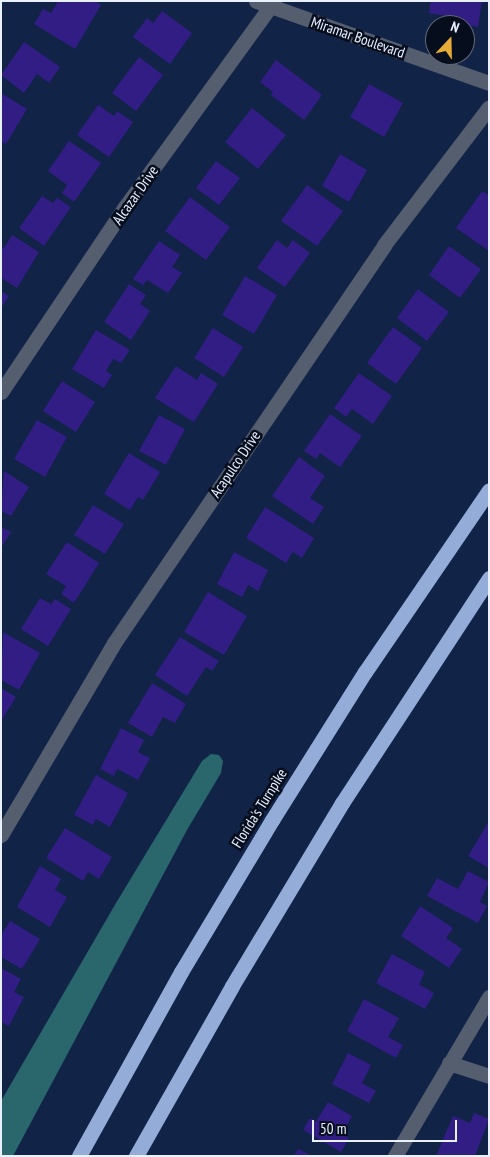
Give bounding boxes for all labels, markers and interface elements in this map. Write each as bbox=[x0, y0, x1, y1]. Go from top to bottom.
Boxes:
street label: Miramar Boulevard bbox=[309, 13, 407, 61]
north arrow bbox=[425, 15, 475, 65]
text: N bbox=[448, 17, 462, 37]
street label: Alcazar Drive bbox=[108, 162, 162, 228]
street label: Acapulco Drive bbox=[206, 427, 264, 501]
street label: Florida's Turnpike bbox=[227, 765, 291, 851]
scale bar bbox=[315, 1110, 460, 1142]
text: 50 m bbox=[320, 1119, 346, 1138]

